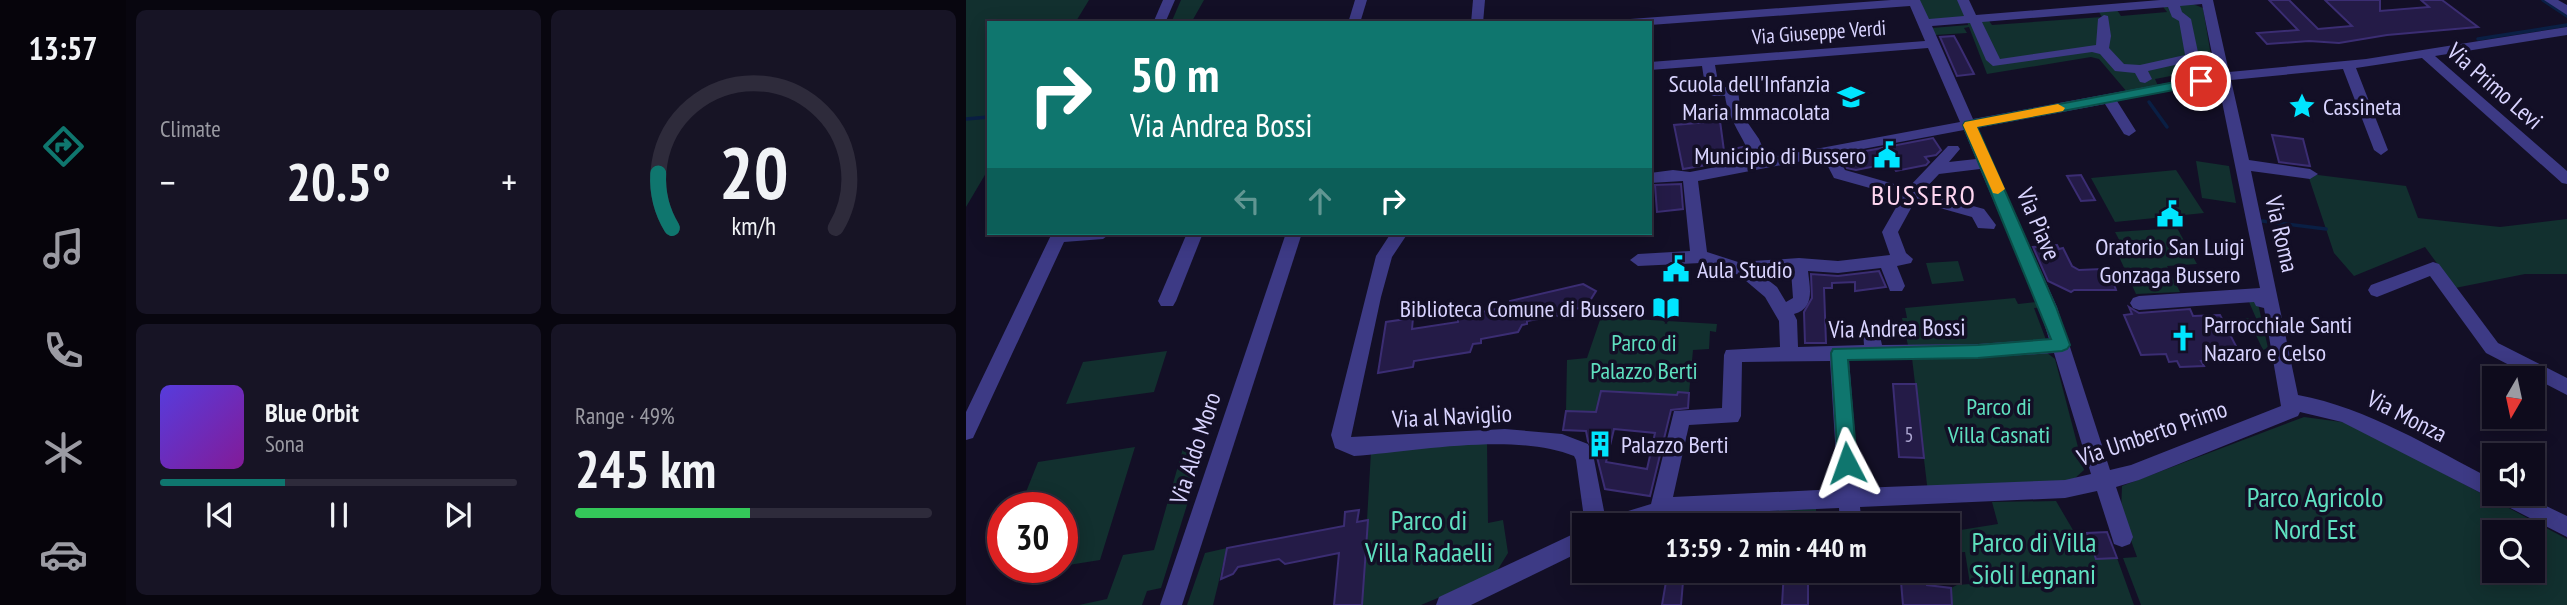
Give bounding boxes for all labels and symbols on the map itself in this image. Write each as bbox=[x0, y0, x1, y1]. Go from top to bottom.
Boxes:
street label: Via Giuseppe Verdi bbox=[1750, 14, 1887, 50]
street label: Via Primo Levi bbox=[2440, 35, 2549, 136]
pin bbox=[2171, 51, 2231, 111]
place label: Scuola dell'Infanzia Maria Immacolata bbox=[1668, 68, 1830, 127]
school or university icon: Scuola dell'Infanzia Maria Immacolata bbox=[1836, 82, 1866, 112]
place icon: Cassineta bbox=[2287, 91, 2317, 121]
place label: Cassineta bbox=[2323, 91, 2401, 122]
place label: Municipio di Bussero bbox=[1694, 140, 1866, 171]
public building icon: Municipio di Bussero bbox=[1872, 140, 1902, 170]
district label: BUSSERO bbox=[1871, 176, 1977, 213]
street label: Via Piave bbox=[2010, 182, 2068, 265]
street label: Via Roma bbox=[2258, 192, 2306, 275]
public building icon: Oratorio San Luigi Gonzaga Bussero bbox=[2155, 199, 2185, 229]
place label: Oratorio San Luigi Gonzaga Bussero bbox=[2095, 231, 2245, 290]
public building icon: Aula Studio bbox=[1661, 254, 1691, 284]
place label: Aula Studio bbox=[1697, 254, 1792, 285]
place label: Biblioteca Comune di Bussero bbox=[1400, 293, 1645, 324]
library icon: Biblioteca Comune di Bussero bbox=[1651, 293, 1681, 323]
place label: Parrocchiale Santi Nazaro e Celso bbox=[2204, 309, 2352, 368]
street label: Via Andrea Bossi bbox=[1827, 311, 1966, 345]
church icon: Parrocchiale Santi Nazaro e Celso bbox=[2168, 323, 2198, 353]
park label: Parco di Palazzo Berti bbox=[1590, 327, 1698, 386]
north arrow bbox=[2482, 366, 2544, 429]
street label: Via Monza bbox=[2361, 382, 2452, 449]
street label: Via Aldo Moro bbox=[1162, 388, 1228, 509]
park label: Parco di Villa Casnati bbox=[1947, 391, 2050, 450]
street label: Via Umberto Primo bbox=[2072, 393, 2231, 473]
street label: Via al Naviglio bbox=[1390, 397, 1513, 435]
house number: 5 bbox=[1904, 421, 1914, 448]
position arrow bbox=[1810, 426, 1884, 500]
building icon: Palazzo Berti bbox=[1585, 429, 1615, 459]
place label: Palazzo Berti bbox=[1621, 429, 1729, 460]
park label: Parco Agricolo Nord Est bbox=[2247, 478, 2383, 547]
speed limit sign: 30 bbox=[987, 492, 1078, 583]
park label: Parco di Villa Radaelli bbox=[1364, 501, 1493, 570]
park label: Parco di Villa Sioli Legnani bbox=[1971, 523, 2097, 592]

